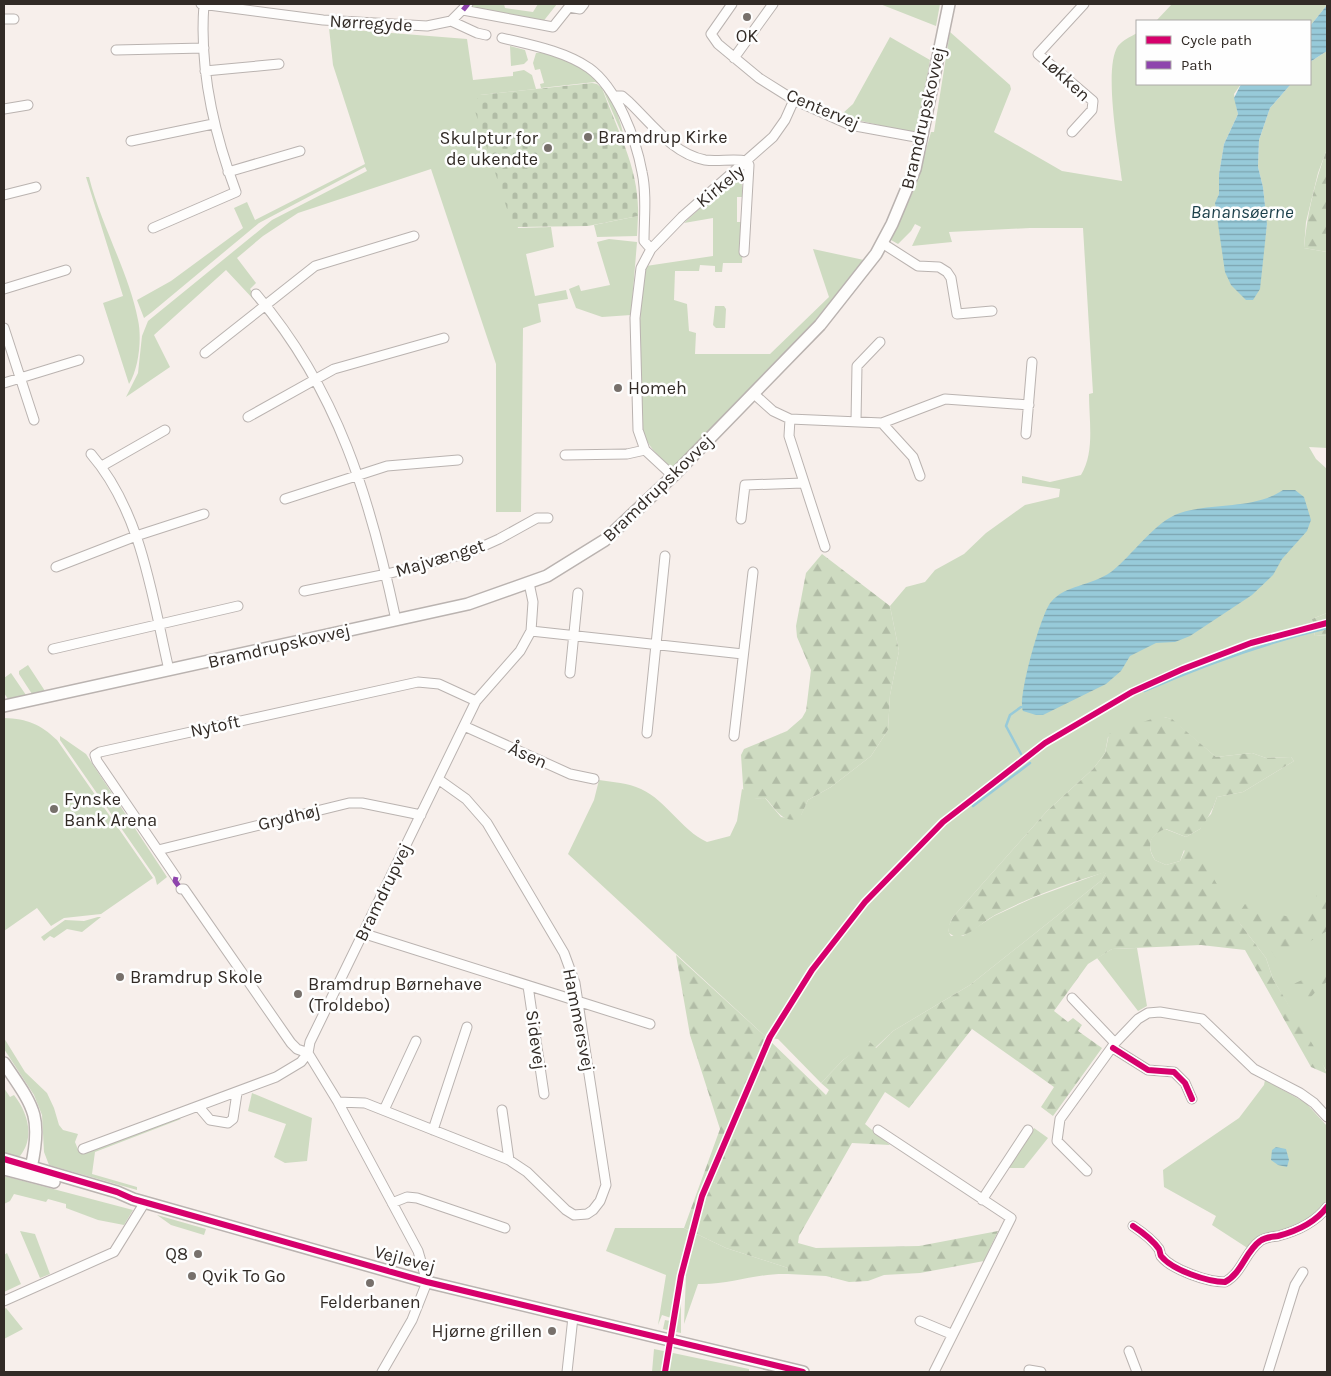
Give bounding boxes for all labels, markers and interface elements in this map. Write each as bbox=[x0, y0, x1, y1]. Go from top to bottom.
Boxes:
street label: Nørregyde bbox=[329, 10, 413, 36]
marker: OK bbox=[741, 11, 753, 23]
legend bbox=[1136, 20, 1311, 85]
place label: OK bbox=[736, 25, 758, 47]
text: Cycle path bbox=[1181, 31, 1252, 49]
street label: Bramdrupskovvej bbox=[896, 45, 950, 191]
street label: Løkken bbox=[1037, 50, 1095, 106]
text: Path bbox=[1181, 56, 1212, 74]
street label: Centervej bbox=[783, 84, 863, 134]
place label: Bramdrup Kirke bbox=[598, 126, 728, 148]
place label: Skulptur for de ukendte bbox=[440, 127, 538, 170]
marker: Bramdrup Kirke bbox=[582, 131, 594, 143]
marker: Skulptur for de ukendte bbox=[542, 142, 554, 154]
street label: Kirkely bbox=[691, 160, 749, 212]
water label: Banansøerne bbox=[1190, 201, 1294, 223]
place label: Homeh bbox=[628, 377, 687, 399]
marker: Homeh bbox=[612, 382, 624, 394]
street label: Bramdrupskovvej bbox=[598, 430, 718, 546]
street label: Majvænget bbox=[393, 534, 487, 582]
street label: Bramdrupskovvej bbox=[206, 619, 352, 673]
street label: Nytoft bbox=[188, 710, 242, 742]
street label: Åsen bbox=[505, 737, 551, 773]
place label: Fynske Bank Arena bbox=[64, 788, 157, 831]
street label: Grydhøj bbox=[256, 799, 322, 835]
marker: Fynske Bank Arena bbox=[48, 803, 60, 815]
street label: Bramdrupvej bbox=[350, 839, 416, 945]
place label: Bramdrup Skole bbox=[130, 966, 262, 988]
street label: Hammersvej bbox=[558, 966, 600, 1074]
marker: Bramdrup Skole bbox=[114, 971, 126, 983]
place label: Bramdrup Børnehave (Troldebo) bbox=[308, 973, 482, 1016]
marker: Bramdrup Børnehave (Troldebo) bbox=[292, 988, 304, 1000]
street label: Sidevej bbox=[521, 1009, 551, 1071]
street label: Vejlevej bbox=[372, 1240, 438, 1278]
place label: Q8 bbox=[165, 1243, 188, 1265]
marker: Q8 bbox=[192, 1248, 204, 1260]
place label: Qvik To Go bbox=[202, 1265, 286, 1287]
marker: Qvik To Go bbox=[186, 1270, 198, 1282]
marker: Felderbanen bbox=[364, 1277, 376, 1289]
place label: Felderbanen bbox=[319, 1291, 421, 1313]
place label: Hjørne grillen bbox=[431, 1320, 542, 1342]
marker: Hjørne grillen bbox=[546, 1325, 558, 1337]

